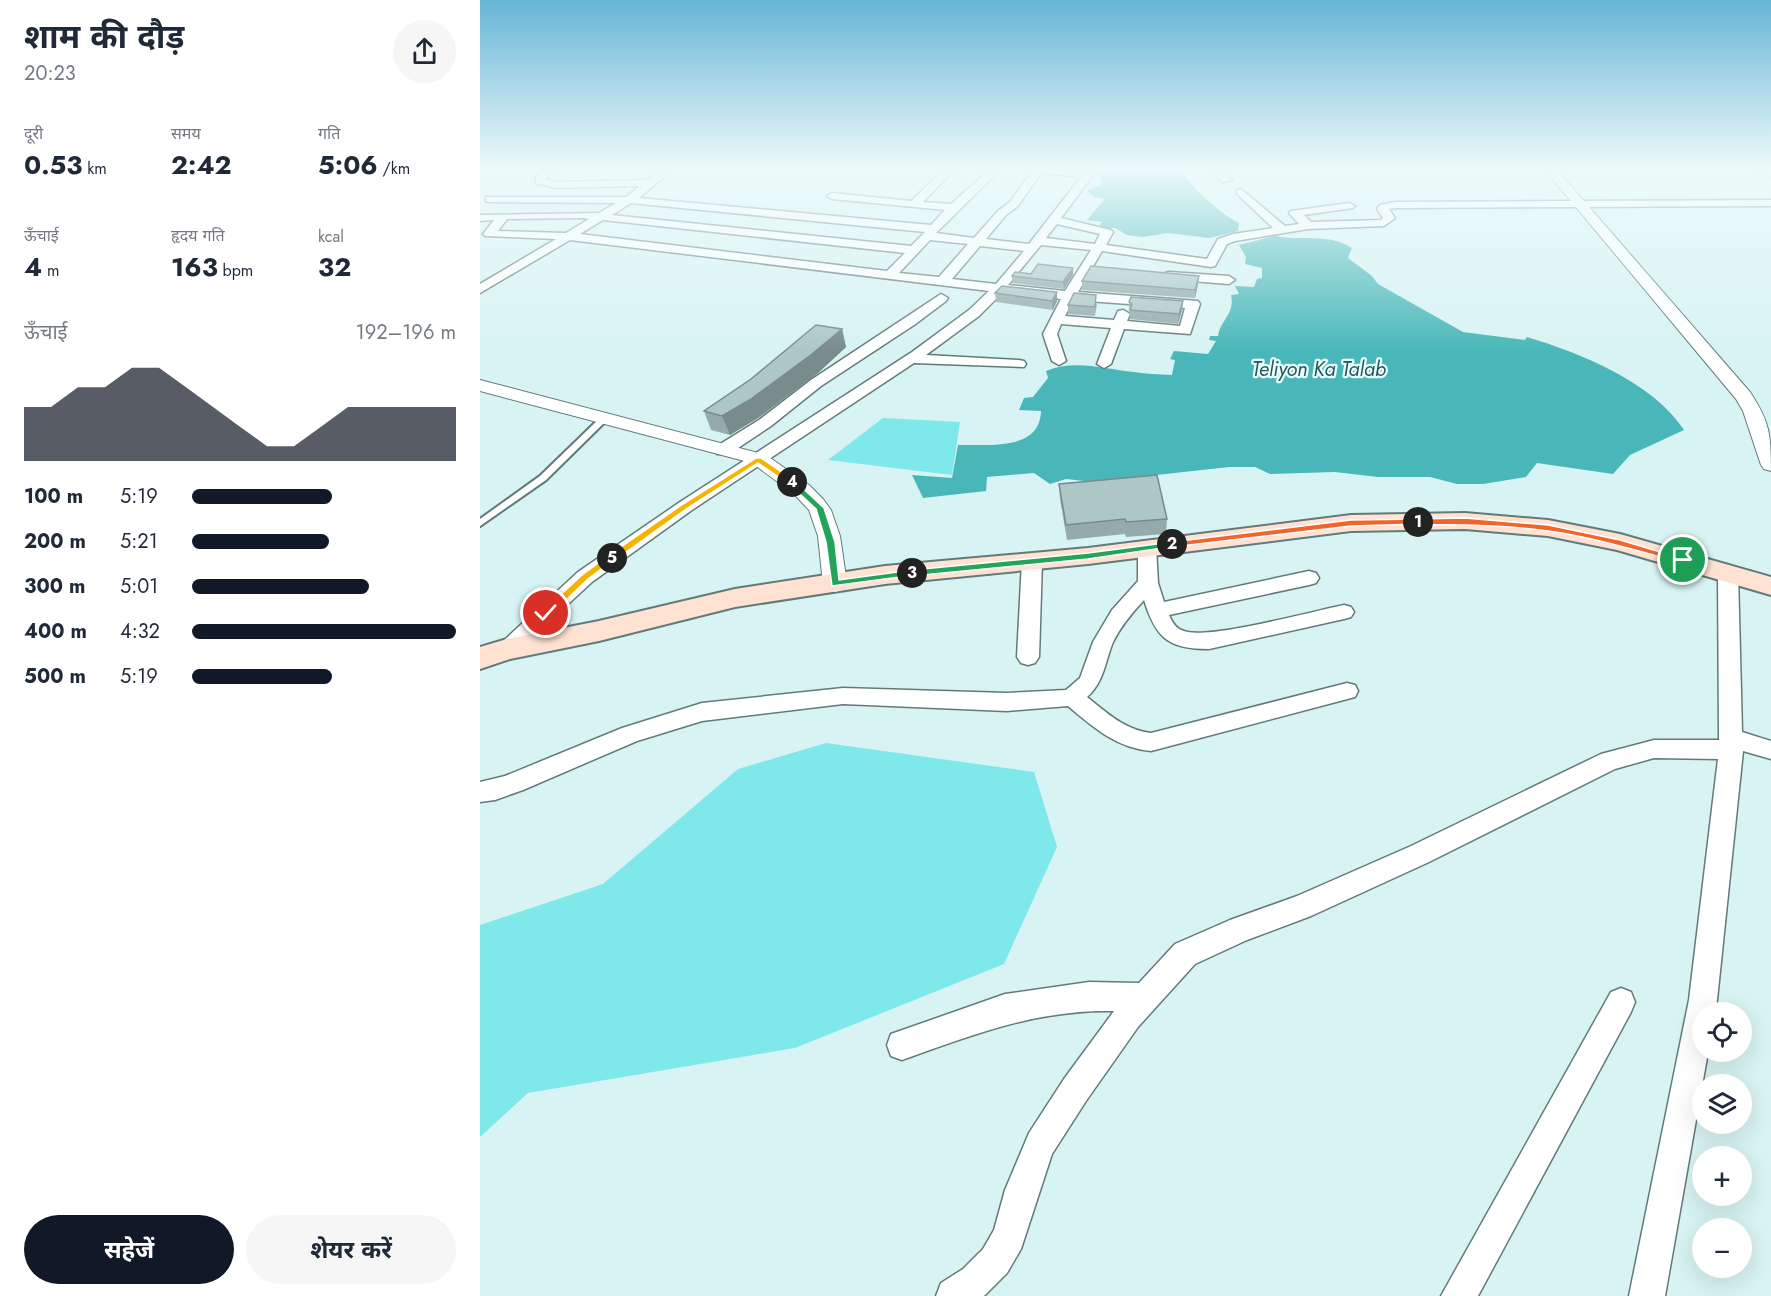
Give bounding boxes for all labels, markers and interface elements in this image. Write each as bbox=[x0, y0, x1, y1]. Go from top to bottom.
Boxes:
text: शाम की दौड़ bbox=[24, 13, 184, 60]
button: share bbox=[393, 20, 456, 83]
text: 20:23 bbox=[24, 59, 76, 88]
text: दूरी bbox=[24, 122, 43, 145]
text: समय bbox=[171, 122, 201, 145]
text: गति bbox=[318, 122, 340, 145]
text: 0.53 bbox=[24, 146, 83, 184]
text: 2:42 bbox=[171, 146, 232, 184]
text: 5:06 bbox=[318, 146, 378, 184]
text: km bbox=[83, 157, 107, 180]
text: /km bbox=[378, 157, 410, 180]
text: ऊँचाई bbox=[24, 224, 59, 247]
text: हृदय गति bbox=[171, 224, 225, 247]
text: kcal bbox=[318, 225, 344, 248]
text: 4 bbox=[24, 248, 42, 286]
text: 163 bbox=[171, 248, 218, 286]
text: 32 bbox=[318, 248, 351, 286]
text: m bbox=[42, 259, 59, 282]
text: bpm bbox=[218, 259, 253, 282]
text: ऊँचाई bbox=[24, 318, 67, 347]
text: 192–196 m bbox=[356, 318, 456, 347]
water label: Teliyon Ka Talab bbox=[1252, 355, 1386, 384]
pin: 4 bbox=[777, 467, 807, 497]
text: 4 bbox=[786, 470, 798, 493]
text: 100 m bbox=[24, 482, 83, 511]
text: 5:19 bbox=[120, 482, 158, 511]
pin: 1 bbox=[1403, 507, 1433, 537]
text: 1 bbox=[1414, 510, 1422, 533]
text: 200 m bbox=[24, 527, 86, 556]
text: 5:21 bbox=[120, 527, 158, 556]
pin: 2 bbox=[1157, 529, 1187, 559]
text: 2 bbox=[1167, 532, 1177, 555]
pin bbox=[1657, 534, 1708, 585]
pin: 5 bbox=[597, 543, 627, 573]
icon: arrive bbox=[1666, 543, 1699, 576]
text: 5 bbox=[607, 546, 617, 569]
pin: 3 bbox=[897, 558, 927, 588]
text: 3 bbox=[907, 561, 917, 584]
text: 300 m bbox=[24, 572, 85, 601]
text: 5:01 bbox=[120, 572, 158, 601]
pin bbox=[520, 587, 571, 638]
icon: check bbox=[529, 596, 562, 629]
text: 400 m bbox=[24, 617, 87, 646]
text: 4:32 bbox=[120, 617, 160, 646]
text: 500 m bbox=[24, 662, 86, 691]
text: 5:19 bbox=[120, 662, 158, 691]
map controls bbox=[1692, 1002, 1752, 1278]
button: locate bbox=[1692, 1002, 1752, 1062]
button: layers bbox=[1692, 1074, 1752, 1134]
button: + bbox=[1692, 1146, 1752, 1206]
button: सहेजें bbox=[24, 1215, 234, 1284]
button: शेयर करें bbox=[246, 1215, 456, 1284]
button: − bbox=[1692, 1218, 1752, 1278]

